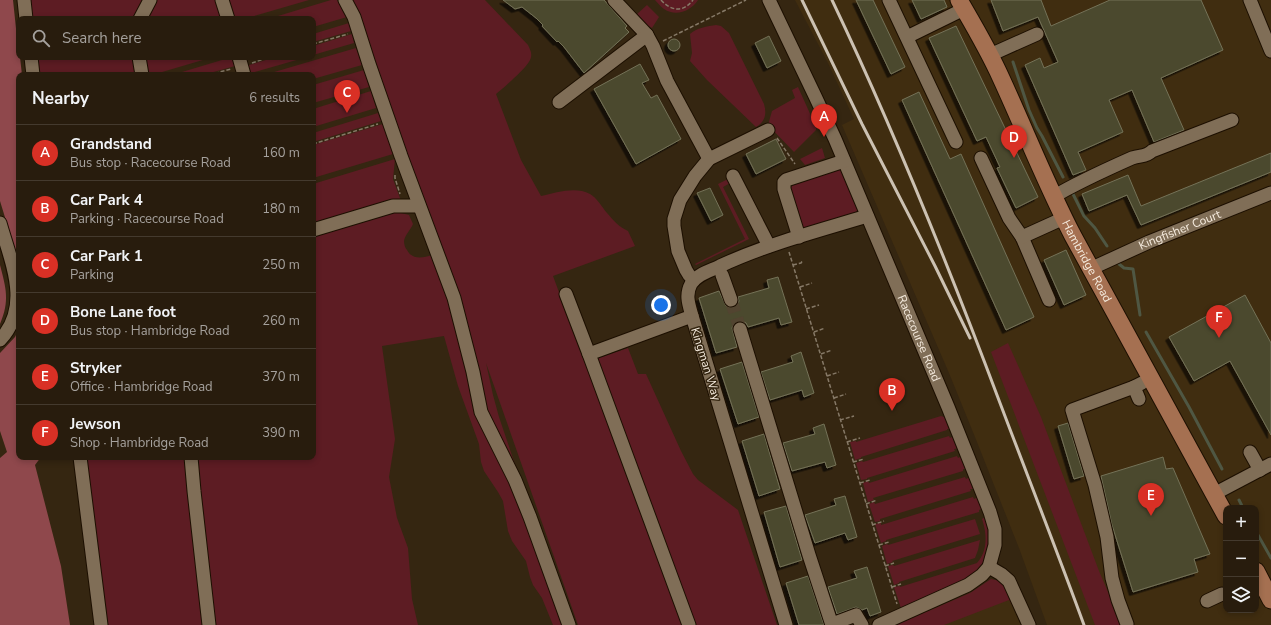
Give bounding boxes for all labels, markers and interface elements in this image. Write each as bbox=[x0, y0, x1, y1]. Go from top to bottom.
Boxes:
search box bbox=[16, 16, 316, 60]
icon: search bbox=[30, 27, 52, 49]
text: Search here bbox=[62, 28, 142, 48]
pin: C bbox=[334, 80, 360, 113]
text: Nearby bbox=[32, 87, 89, 110]
text: 6 results bbox=[249, 89, 300, 107]
pin: A bbox=[811, 104, 837, 137]
pin: D bbox=[1001, 125, 1027, 158]
text: Grandstand bbox=[70, 134, 152, 154]
text: A bbox=[40, 144, 50, 162]
text: 160 m bbox=[262, 144, 300, 162]
text: Bus stop · Racecourse Road bbox=[70, 154, 231, 172]
text: Car Park 4 bbox=[70, 190, 143, 210]
text: B bbox=[41, 200, 49, 218]
text: 180 m bbox=[262, 200, 300, 218]
street label: Kingfisher Court bbox=[1136, 206, 1224, 254]
text: Parking · Racecourse Road bbox=[70, 210, 224, 228]
street label: Hambridge Road bbox=[1058, 217, 1116, 305]
text: Car Park 1 bbox=[70, 246, 143, 266]
text: C bbox=[41, 256, 49, 274]
text: 250 m bbox=[262, 256, 300, 274]
text: Parking bbox=[70, 266, 114, 284]
street label: Racecourse Road bbox=[894, 292, 944, 384]
your location bbox=[651, 295, 671, 315]
text: Bone Lane foot bbox=[70, 302, 176, 322]
pin: F bbox=[1206, 305, 1232, 338]
text: D bbox=[40, 312, 50, 330]
text: 260 m bbox=[262, 312, 300, 330]
text: Bus stop · Hambridge Road bbox=[70, 322, 230, 340]
street label: Kingman Way bbox=[687, 325, 725, 403]
text: Stryker bbox=[70, 358, 121, 378]
text: E bbox=[41, 368, 49, 386]
text: 370 m bbox=[262, 368, 300, 386]
text: Office · Hambridge Road bbox=[70, 378, 213, 396]
pin: B bbox=[879, 378, 905, 411]
text: Jewson bbox=[70, 414, 121, 434]
text: F bbox=[41, 424, 49, 442]
text: 390 m bbox=[262, 424, 300, 442]
text: Shop · Hambridge Road bbox=[70, 434, 209, 452]
pin: E bbox=[1138, 483, 1164, 516]
map controls bbox=[1223, 505, 1259, 613]
button: + bbox=[1223, 505, 1259, 541]
button: − bbox=[1223, 541, 1259, 577]
button: layers bbox=[1223, 577, 1259, 613]

